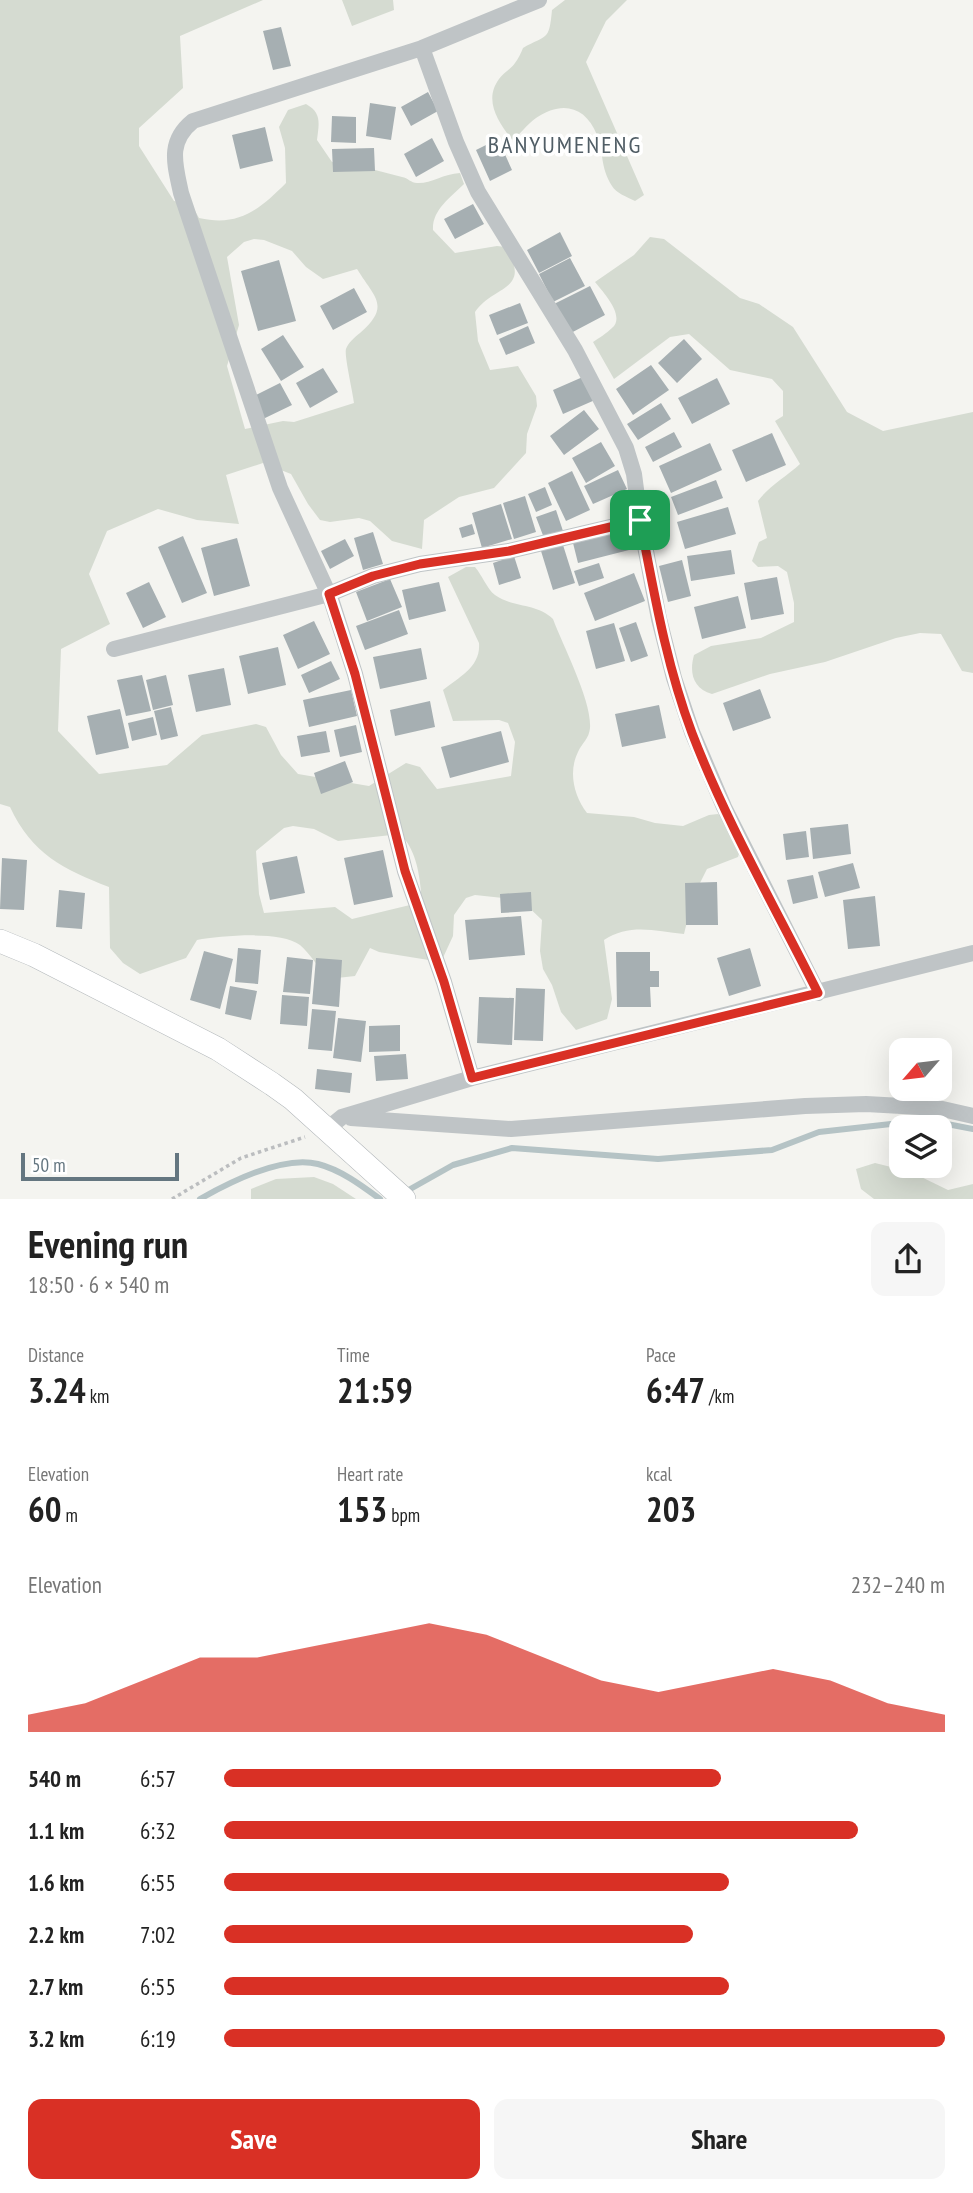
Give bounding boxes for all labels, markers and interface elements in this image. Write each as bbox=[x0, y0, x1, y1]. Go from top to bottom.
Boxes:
district label: BANYUMENENG bbox=[488, 129, 642, 160]
pin bbox=[610, 490, 670, 550]
icon: arrive bbox=[621, 501, 659, 539]
north arrow bbox=[889, 1038, 952, 1101]
map controls bbox=[889, 1038, 952, 1178]
button: layers bbox=[889, 1115, 952, 1178]
scale bar bbox=[21, 1150, 178, 1182]
text: 50 m bbox=[32, 1153, 66, 1177]
text: Evening run bbox=[28, 1219, 188, 1268]
button: share bbox=[871, 1222, 945, 1296]
text: 18:50 · 6 × 540 m bbox=[28, 1270, 169, 1299]
text: Distance bbox=[28, 1343, 84, 1367]
text: Time bbox=[337, 1343, 370, 1367]
text: Pace bbox=[646, 1343, 676, 1367]
text: 3.24 bbox=[28, 1367, 86, 1413]
text: 21:59 bbox=[337, 1367, 413, 1413]
text: 6:47 bbox=[646, 1367, 705, 1413]
text: km bbox=[86, 1384, 109, 1408]
text: /km bbox=[705, 1384, 734, 1408]
text: Elevation bbox=[28, 1462, 89, 1486]
text: Heart rate bbox=[337, 1462, 403, 1486]
text: kcal bbox=[646, 1462, 672, 1486]
text: 60 bbox=[28, 1486, 61, 1532]
text: 153 bbox=[337, 1486, 387, 1532]
text: 203 bbox=[646, 1486, 696, 1532]
text: m bbox=[61, 1503, 78, 1527]
text: bpm bbox=[387, 1503, 420, 1527]
text: Elevation bbox=[28, 1570, 102, 1599]
text: 232–240 m bbox=[851, 1570, 945, 1599]
text: 540 m bbox=[28, 1764, 81, 1793]
text: 6:57 bbox=[140, 1764, 176, 1793]
text: 1.1 km bbox=[28, 1816, 84, 1845]
text: 6:32 bbox=[140, 1816, 176, 1845]
text: 1.6 km bbox=[28, 1868, 84, 1897]
text: 6:55 bbox=[140, 1868, 176, 1897]
text: 2.2 km bbox=[28, 1920, 84, 1949]
text: 7:02 bbox=[140, 1920, 176, 1949]
text: 2.7 km bbox=[28, 1972, 83, 2001]
text: 6:55 bbox=[140, 1972, 176, 2001]
text: 3.2 km bbox=[28, 2024, 84, 2053]
text: 6:19 bbox=[140, 2024, 176, 2053]
button: Save bbox=[28, 2099, 480, 2179]
button: Share bbox=[494, 2099, 945, 2179]

